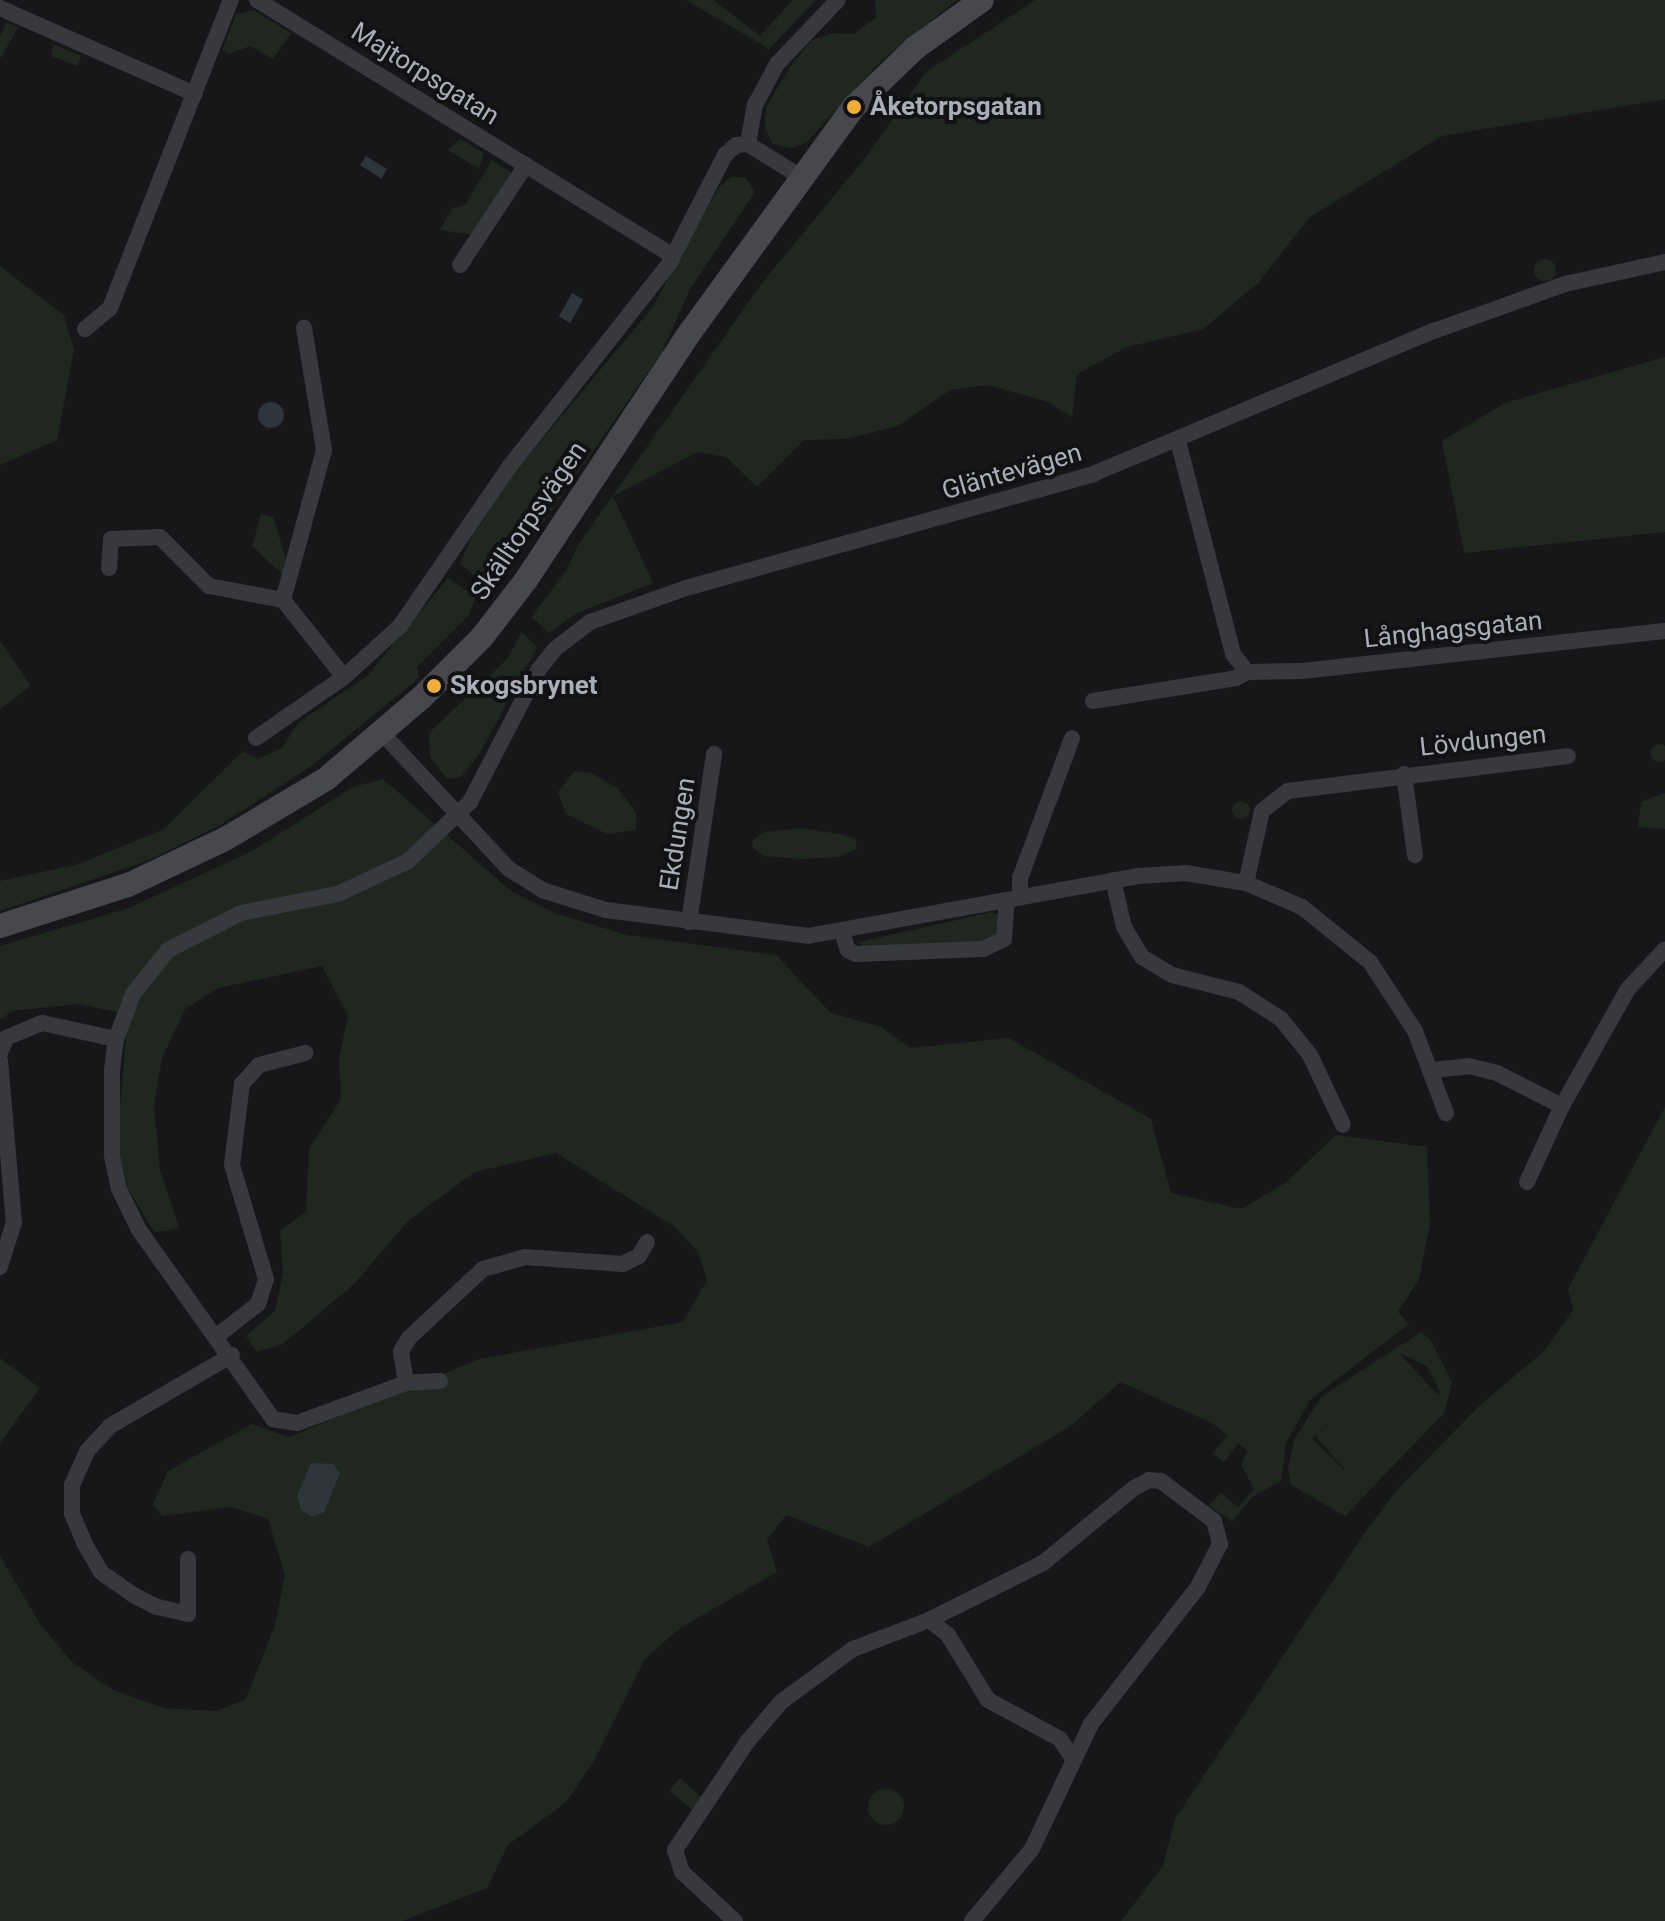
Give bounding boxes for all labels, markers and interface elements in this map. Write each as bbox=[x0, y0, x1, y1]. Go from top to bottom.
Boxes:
street label: Majtorpsgatan bbox=[345, 16, 505, 132]
place label: Åketorpsgatan bbox=[870, 91, 1042, 123]
marker: Åketorpsgatan bbox=[845, 98, 863, 116]
street label: Skälltorpsvägen bbox=[464, 436, 594, 606]
street label: Gläntevägen bbox=[939, 437, 1085, 507]
street label: Långhagsgatan bbox=[1362, 605, 1544, 655]
place label: Skogsbrynet bbox=[450, 670, 598, 702]
marker: Skogsbrynet bbox=[425, 677, 443, 695]
street label: Lövdungen bbox=[1418, 719, 1548, 763]
street label: Ekdungen bbox=[654, 775, 702, 893]

